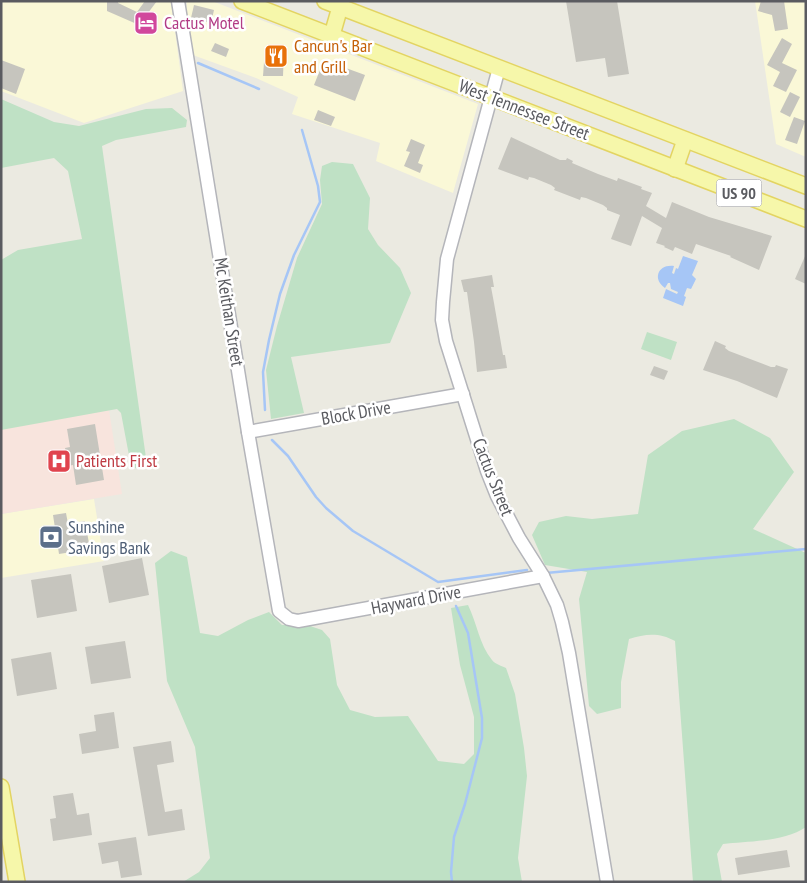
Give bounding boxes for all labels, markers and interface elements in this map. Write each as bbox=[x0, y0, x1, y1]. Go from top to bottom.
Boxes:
hotel icon: Cactus Motel bbox=[133, 10, 159, 36]
place label: Cactus Motel bbox=[164, 11, 245, 34]
place label: Cancun's Bar and Grill bbox=[294, 34, 372, 78]
restaurant icon: Cancun's Bar and Grill bbox=[263, 43, 289, 69]
street label: West Tennessee Street bbox=[456, 74, 593, 145]
road number: US 90 bbox=[716, 180, 762, 207]
street label: Mc Keithan Street bbox=[210, 256, 249, 368]
street label: Block Drive bbox=[319, 395, 392, 430]
street label: Cactus Street bbox=[468, 435, 519, 519]
hospital icon: Patients First bbox=[46, 448, 72, 474]
place label: Patients First bbox=[76, 449, 157, 472]
place label: Sunshine Savings Bank bbox=[68, 515, 150, 559]
bank icon: Sunshine Savings Bank bbox=[38, 524, 64, 550]
street label: Hayward Drive bbox=[369, 580, 463, 619]

